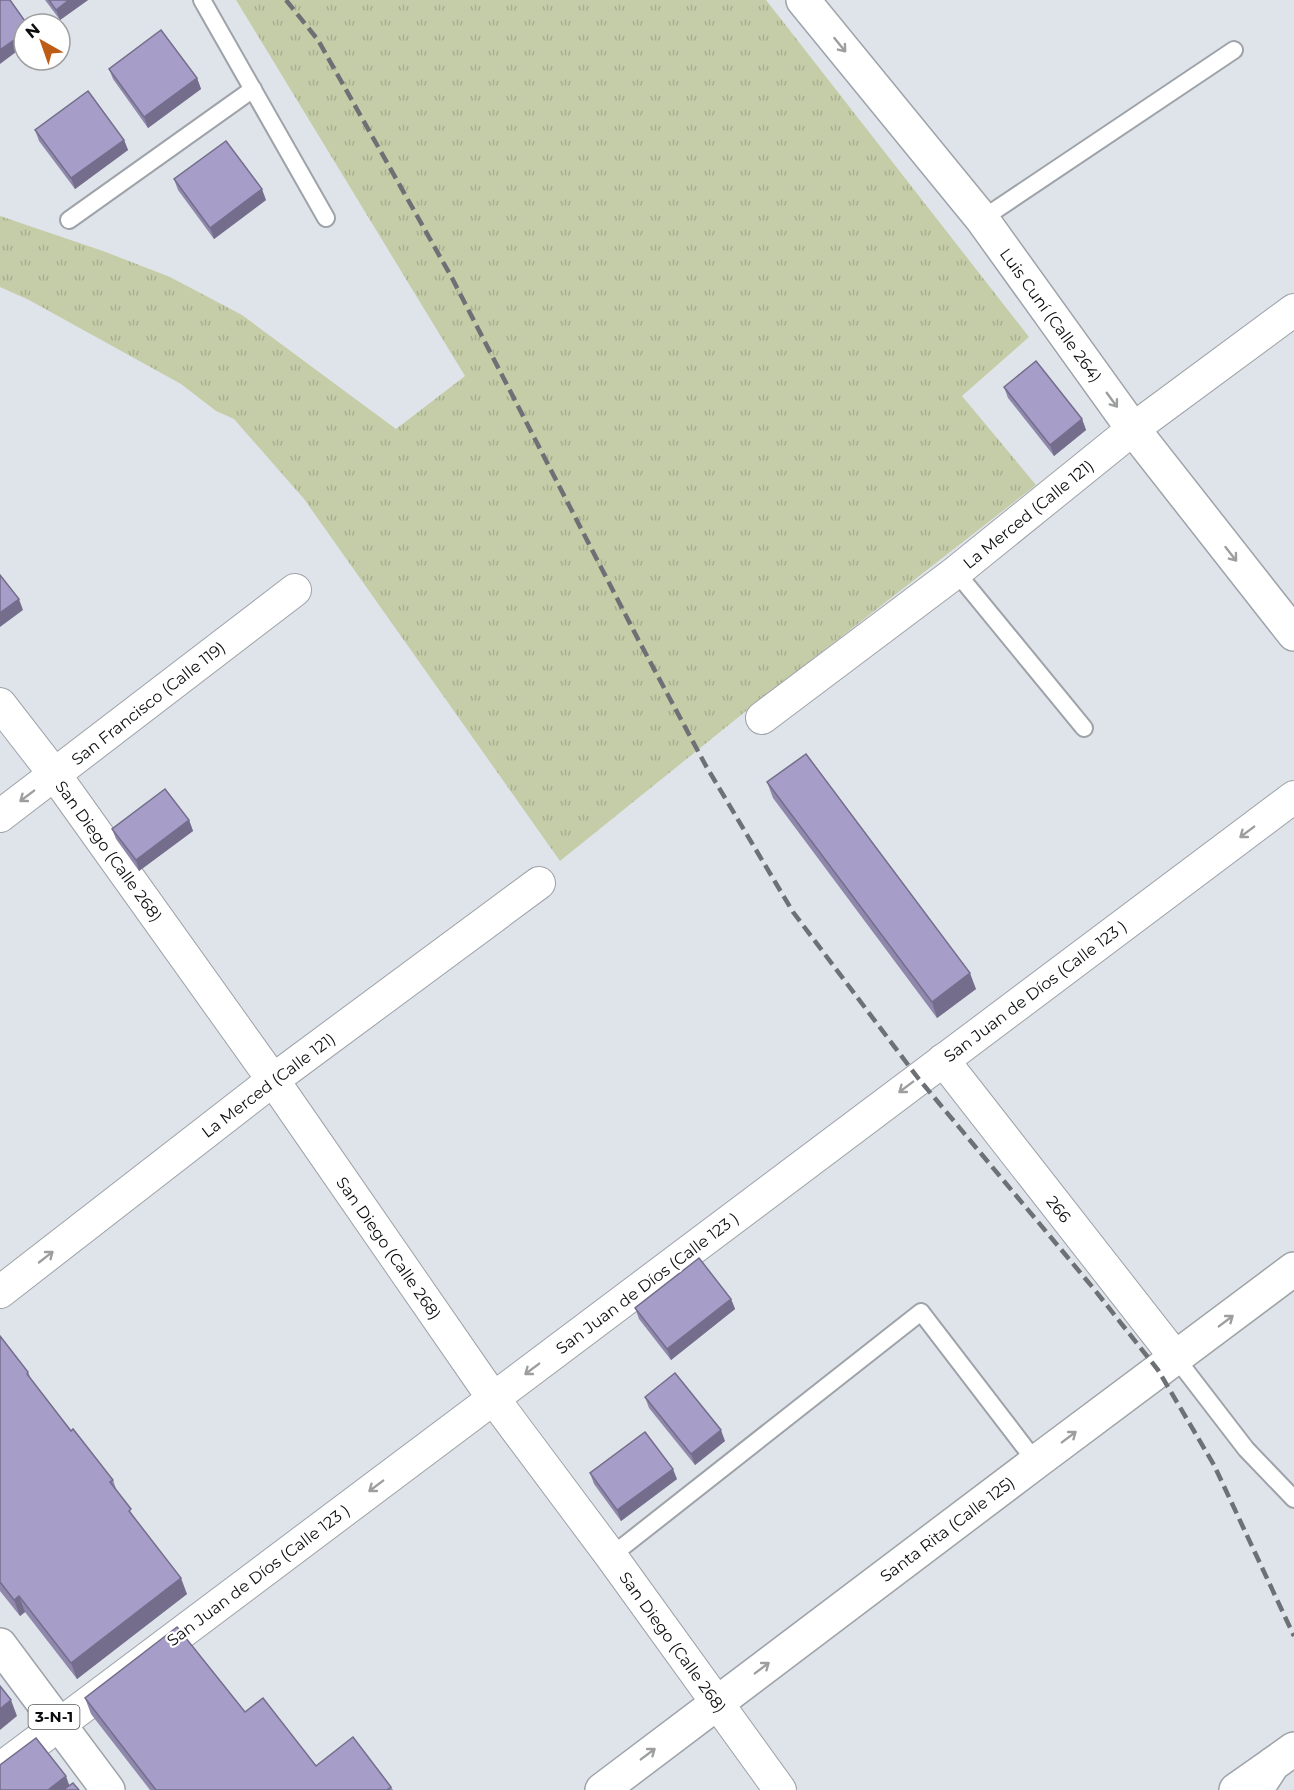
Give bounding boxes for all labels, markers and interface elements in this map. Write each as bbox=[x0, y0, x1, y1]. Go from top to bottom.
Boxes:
north arrow bbox=[12, 12, 72, 72]
text: N bbox=[22, 19, 44, 42]
one-way arrow bbox=[834, 37, 847, 53]
street label: Luis Cuní (Calle 264) bbox=[996, 245, 1105, 386]
one-way arrow bbox=[1106, 392, 1118, 408]
street label: La Merced (Calle 121) bbox=[959, 456, 1097, 573]
one-way arrow bbox=[1225, 546, 1238, 562]
street label: San Francisco (Calle 119) bbox=[68, 638, 229, 769]
street label: San Diego (Calle 268) bbox=[51, 777, 166, 925]
one-way arrow bbox=[20, 789, 36, 802]
one-way arrow bbox=[1240, 826, 1256, 838]
street label: San Juan de Díos (Calle 123 ) bbox=[940, 917, 1130, 1066]
street label: La Merced (Calle 121) bbox=[198, 1029, 339, 1142]
one-way arrow bbox=[898, 1081, 914, 1094]
street label: San Diego (Calle 268) bbox=[332, 1173, 445, 1323]
street label: 266 bbox=[1042, 1192, 1075, 1227]
street label: San Juan de Díos (Calle 123 ) bbox=[552, 1209, 742, 1358]
one-way arrow bbox=[38, 1250, 54, 1263]
one-way arrow bbox=[1217, 1314, 1233, 1327]
one-way arrow bbox=[525, 1363, 541, 1375]
one-way arrow bbox=[1061, 1430, 1077, 1443]
street label: Santa Rita (Calle 125) bbox=[876, 1473, 1018, 1586]
one-way arrow bbox=[369, 1480, 385, 1492]
street label: San Juan de Díos (Calle 123 ) bbox=[163, 1501, 353, 1650]
street label: San Diego (Calle 268) bbox=[615, 1568, 730, 1716]
one-way arrow bbox=[754, 1661, 770, 1674]
road number: 3-N-1 bbox=[28, 1705, 80, 1729]
one-way arrow bbox=[640, 1748, 656, 1761]

